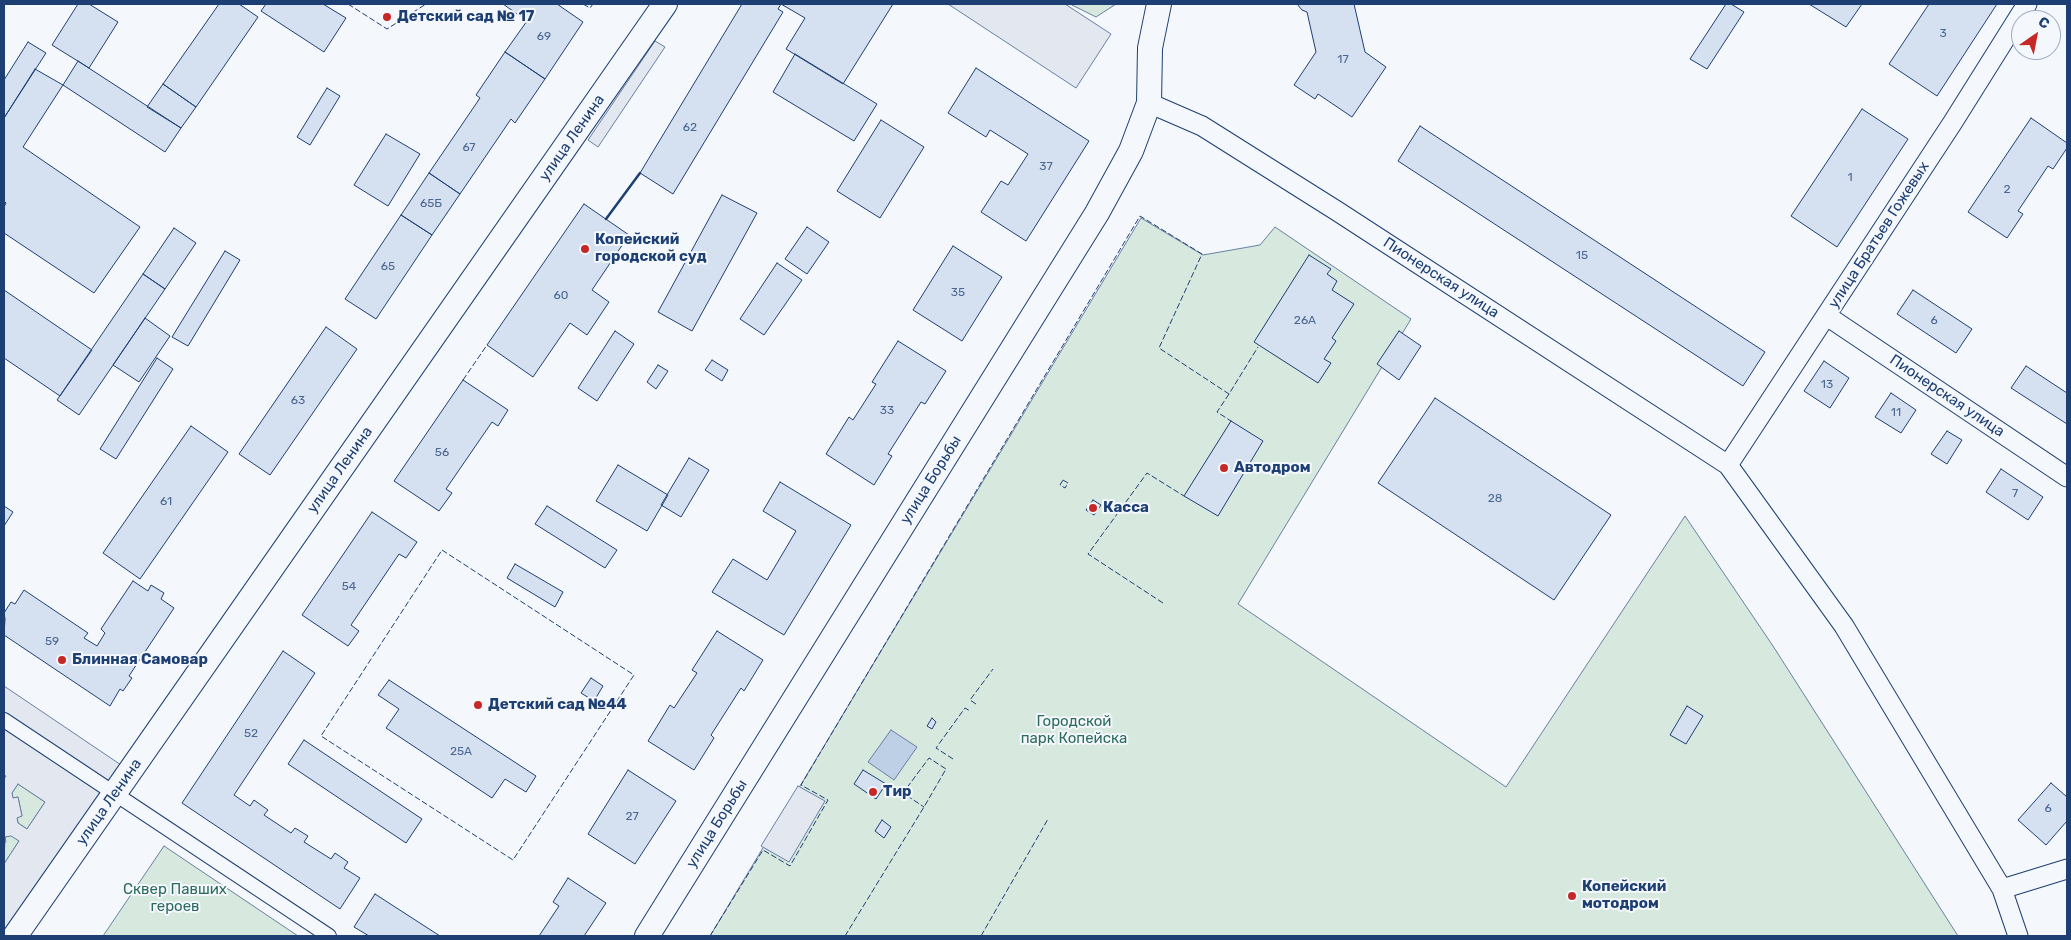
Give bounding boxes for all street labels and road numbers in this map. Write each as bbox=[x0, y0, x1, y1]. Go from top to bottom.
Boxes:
street label: улица Ленина bbox=[536, 91, 608, 185]
street label: улица Братьев Гожевых bbox=[1825, 158, 1933, 312]
street label: Пионерская улица bbox=[1380, 234, 1502, 322]
street label: Пионерская улица bbox=[1886, 351, 2008, 441]
street label: улица Ленина bbox=[304, 423, 376, 517]
street label: улица Борьбы bbox=[897, 432, 965, 528]
street label: улица Ленина bbox=[73, 755, 145, 849]
street label: улица Борьбы bbox=[683, 776, 751, 872]

